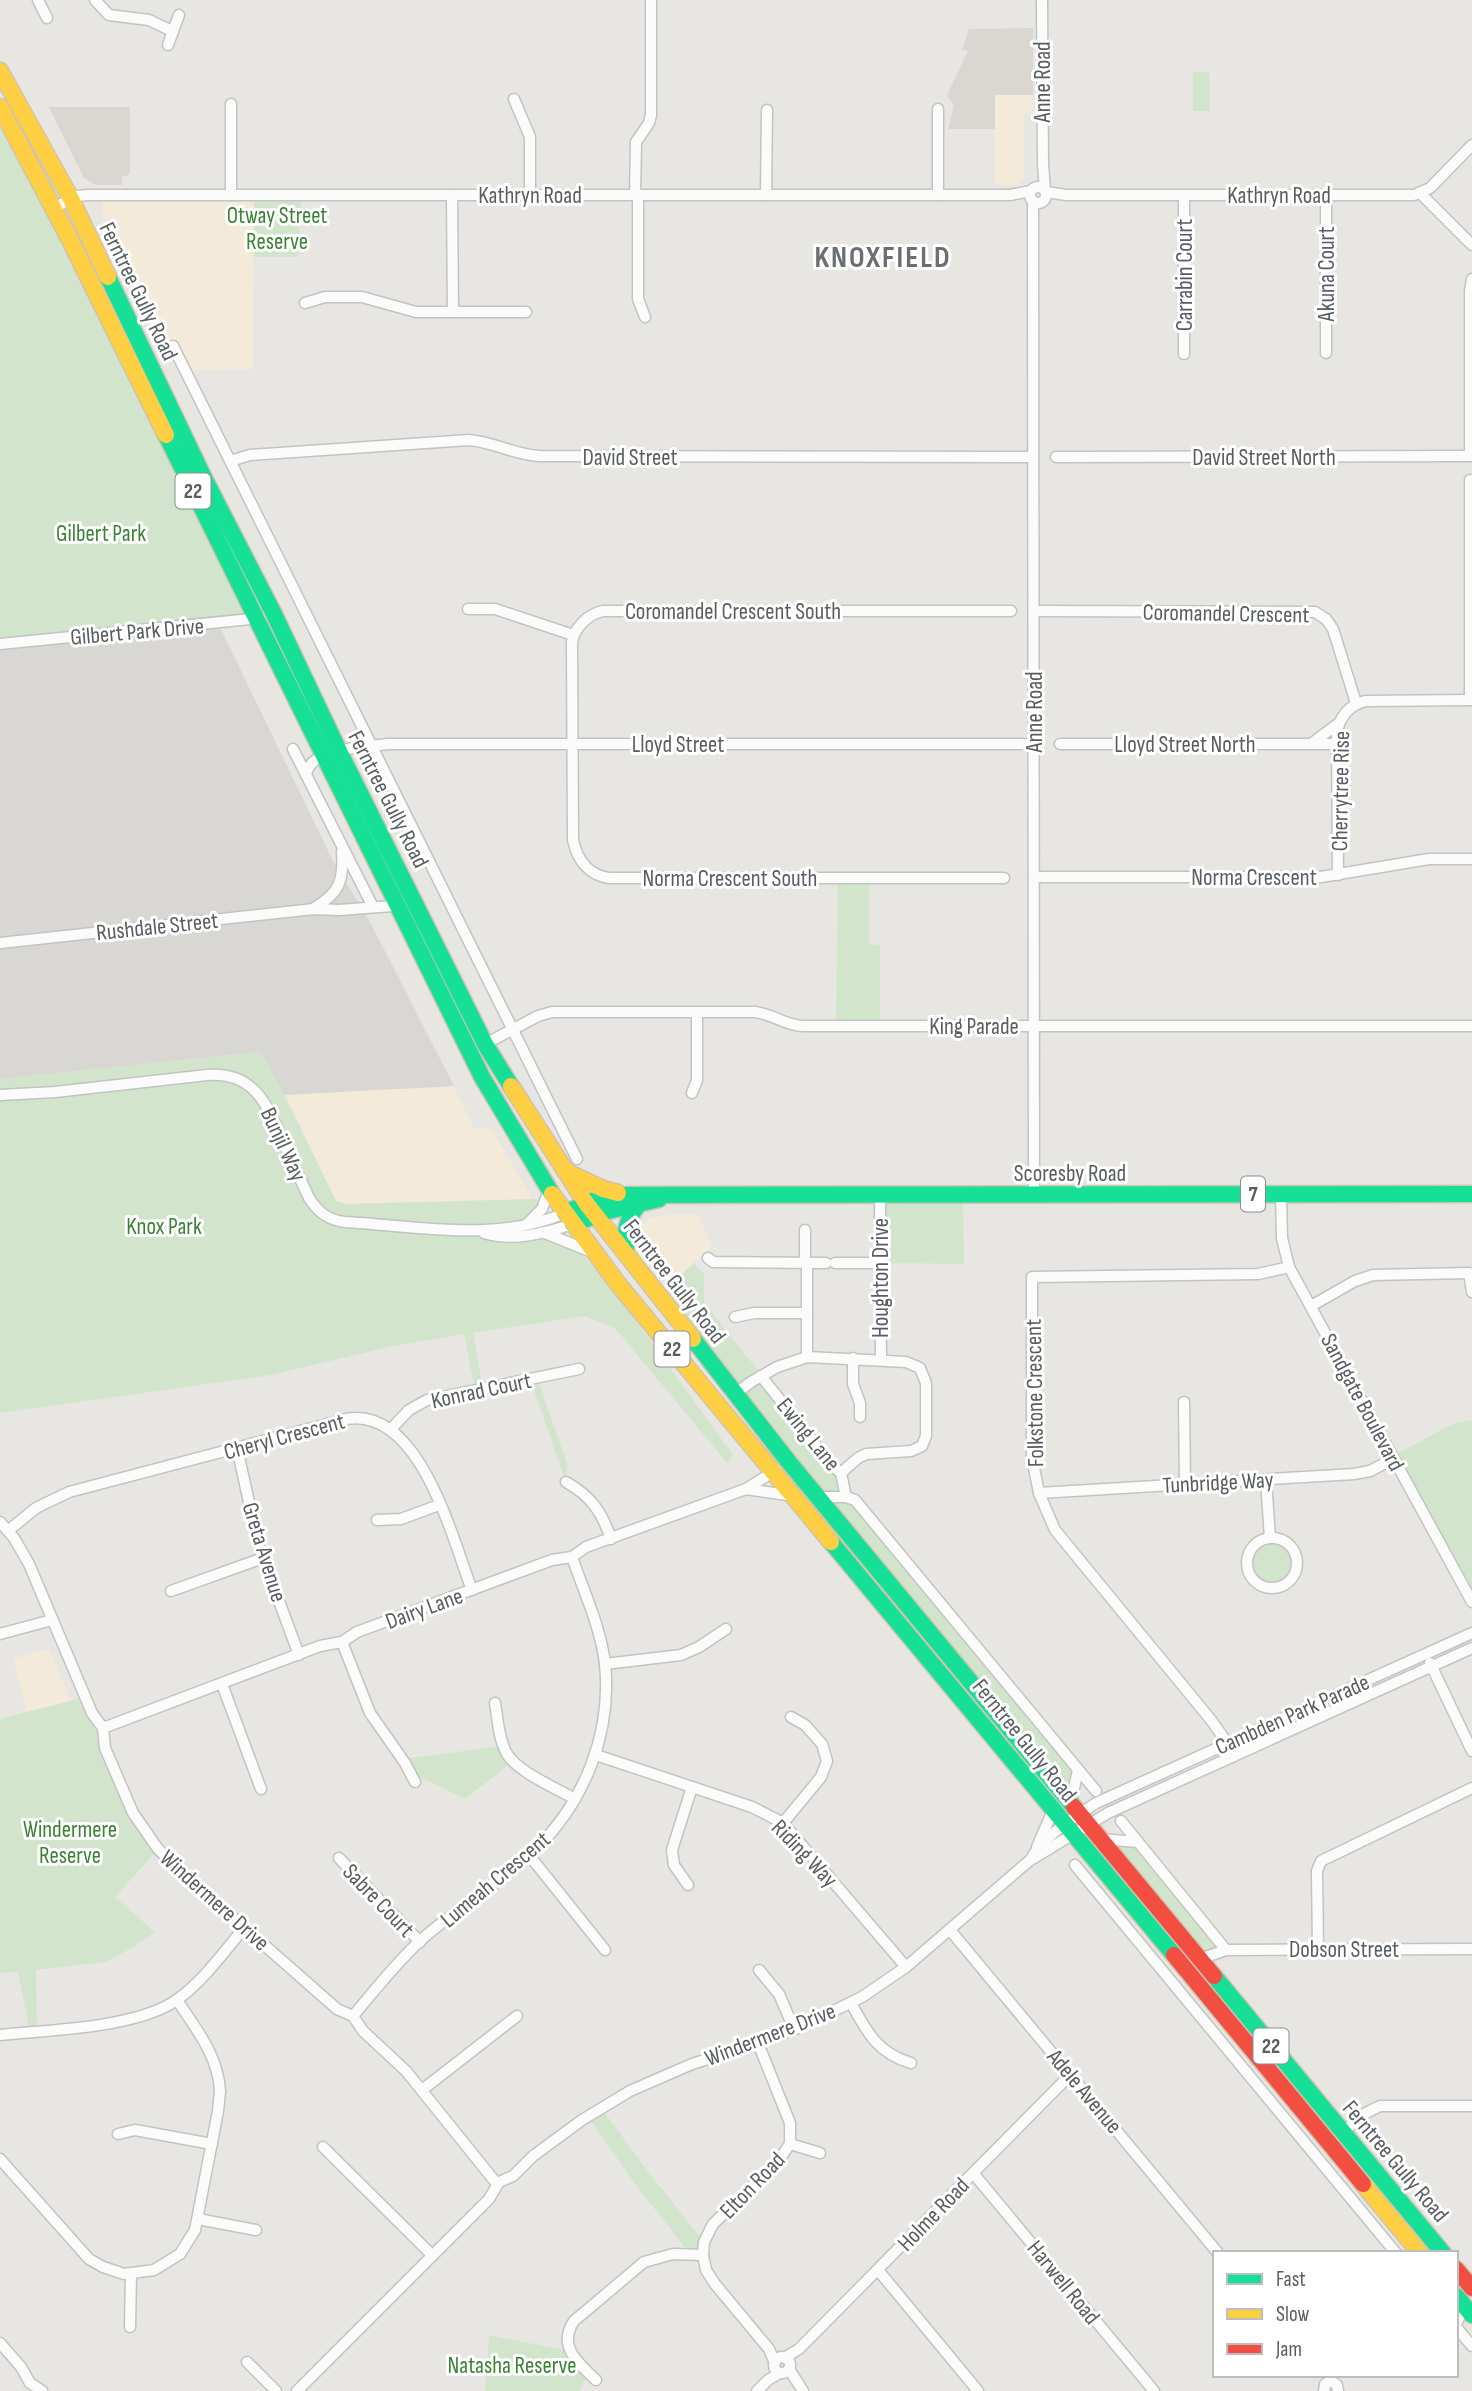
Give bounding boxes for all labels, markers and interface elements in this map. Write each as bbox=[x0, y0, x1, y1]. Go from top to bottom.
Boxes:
street label: Anne Road bbox=[1029, 41, 1057, 124]
street label: Kathryn Road bbox=[478, 182, 582, 210]
street label: Kathryn Road bbox=[1227, 182, 1331, 210]
park label: Otway Street Reserve bbox=[227, 202, 327, 256]
street label: Ferntree Gully Road bbox=[93, 218, 184, 365]
street label: Carrabin Court bbox=[1171, 219, 1199, 331]
street label: Akuna Court bbox=[1313, 227, 1341, 322]
district label: KNOXFIELD bbox=[814, 240, 952, 276]
street label: David Street bbox=[583, 444, 677, 472]
street label: David Street North bbox=[1192, 444, 1336, 472]
road number: 22 bbox=[176, 474, 210, 508]
park label: Gilbert Park bbox=[56, 520, 146, 548]
street label: Coromandel Crescent South bbox=[625, 598, 841, 626]
street label: Coromandel Crescent bbox=[1142, 599, 1310, 629]
street label: Gilbert Park Drive bbox=[69, 612, 205, 652]
street label: Anne Road bbox=[1021, 671, 1049, 754]
street label: Ferntree Gully Road bbox=[342, 726, 435, 873]
street label: Lloyd Street bbox=[632, 731, 724, 759]
street label: Lloyd Street North bbox=[1114, 731, 1256, 759]
street label: Cherrytree Rise bbox=[1326, 731, 1356, 852]
street label: Norma Crescent bbox=[1191, 864, 1317, 892]
street label: Norma Crescent South bbox=[643, 865, 817, 893]
street label: Rushdale Street bbox=[95, 907, 219, 947]
street label: King Parade bbox=[929, 1013, 1019, 1041]
street label: Bunjil Way bbox=[254, 1103, 312, 1186]
street label: Scoresby Road bbox=[1014, 1160, 1126, 1188]
road number: 7 bbox=[1241, 1176, 1265, 1212]
park label: Knox Park bbox=[126, 1213, 202, 1241]
street label: Ferntree Gully Road bbox=[617, 1214, 731, 1349]
street label: Houghton Drive bbox=[867, 1218, 895, 1338]
street label: Folkstone Crescent bbox=[1020, 1319, 1050, 1467]
street label: Sandgate Boulevard bbox=[1314, 1329, 1410, 1476]
road number: 22 bbox=[654, 1332, 690, 1366]
street label: Konrad Court bbox=[429, 1367, 534, 1415]
street label: Ewing Lane bbox=[770, 1392, 846, 1477]
street label: Cheryl Crescent bbox=[221, 1407, 348, 1467]
street label: Tunbridge Way bbox=[1162, 1466, 1274, 1500]
street label: Greta Avenue bbox=[236, 1499, 292, 1605]
street label: Dairy Lane bbox=[382, 1582, 467, 1636]
street label: Cambden Park Parade bbox=[1211, 1668, 1374, 1761]
street label: Ferntree Gully Road bbox=[966, 1673, 1082, 1808]
street label: Riding Way bbox=[765, 1814, 843, 1893]
park label: Windermere Reserve bbox=[23, 1816, 117, 1870]
street label: Lumeah Crescent bbox=[435, 1826, 556, 1934]
street label: Windermere Drive bbox=[154, 1844, 275, 1957]
street label: Sabre Court bbox=[336, 1858, 420, 1943]
street label: Dobson Street bbox=[1289, 1936, 1399, 1964]
street label: Windermere Drive bbox=[701, 1997, 840, 2073]
road number: 22 bbox=[1254, 2028, 1288, 2064]
street label: Adele Avenue bbox=[1040, 2043, 1128, 2140]
street label: Ferntree Gully Road bbox=[1336, 2095, 1454, 2228]
street label: Elton Road bbox=[714, 2146, 791, 2225]
street label: Holme Road bbox=[892, 2172, 976, 2257]
street label: Harwell Road bbox=[1021, 2235, 1106, 2330]
legend bbox=[1213, 2251, 1458, 2377]
text: Fast bbox=[1276, 2267, 1306, 2292]
text: Slow bbox=[1276, 2302, 1310, 2327]
text: Jam bbox=[1275, 2337, 1302, 2362]
park label: Natasha Reserve bbox=[448, 2352, 576, 2380]

